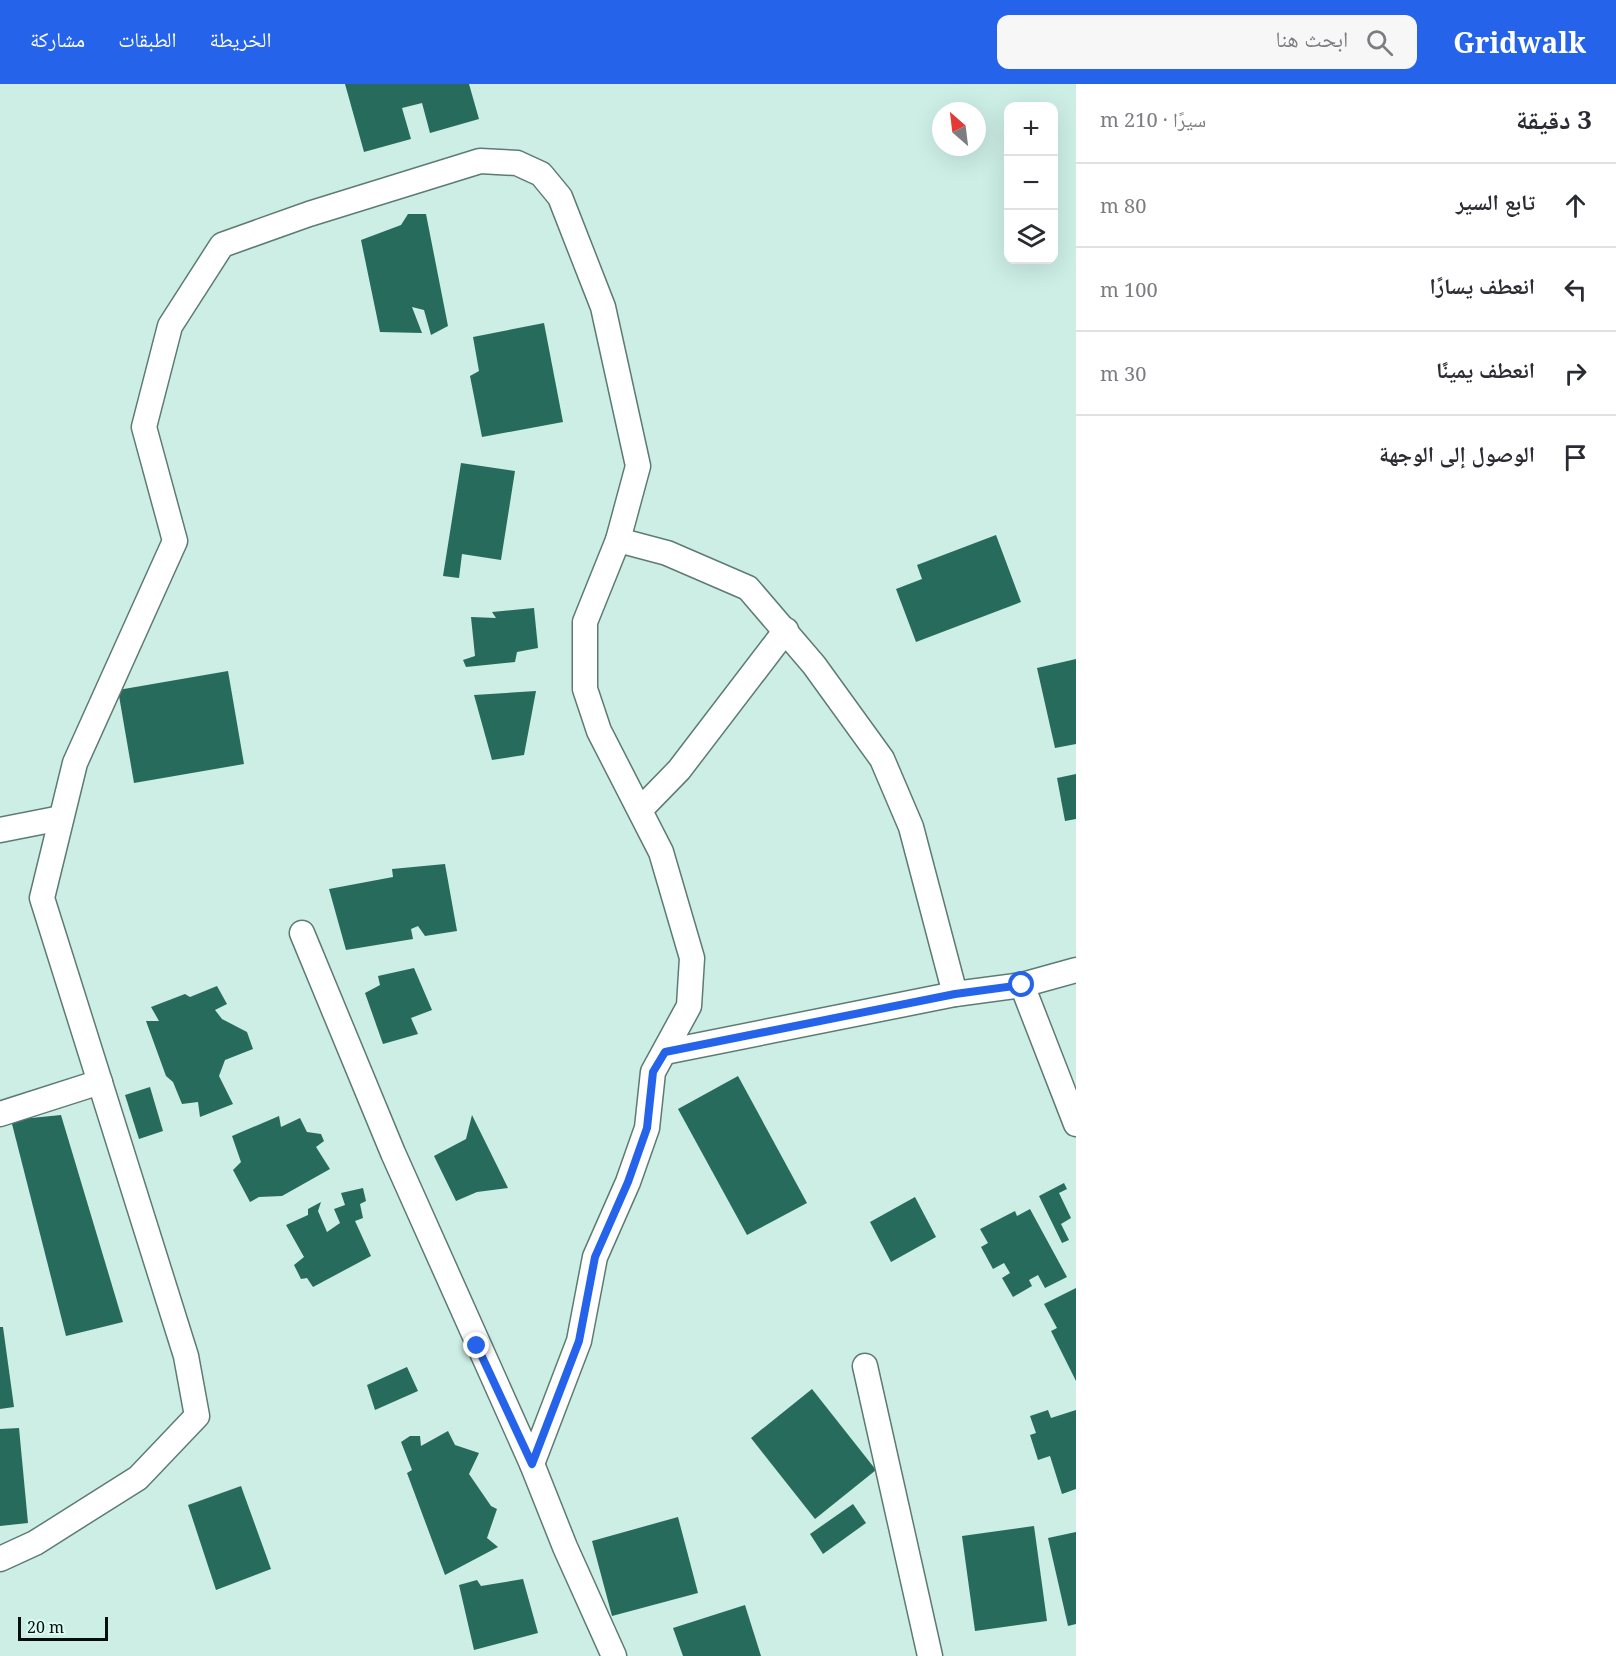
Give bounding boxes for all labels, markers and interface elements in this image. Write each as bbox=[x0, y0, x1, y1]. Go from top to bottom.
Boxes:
search box bbox=[997, 15, 1417, 69]
text: ابحث هنا bbox=[1275, 23, 1348, 53]
text: Gridwalk bbox=[1453, 23, 1586, 61]
text: مشاركة bbox=[30, 25, 85, 53]
text: الطبقات bbox=[118, 25, 177, 53]
text: الخريطة bbox=[210, 25, 271, 53]
icon: search bbox=[1363, 26, 1396, 59]
text: 3 دقيقة bbox=[1516, 101, 1592, 137]
north arrow bbox=[932, 102, 986, 156]
map controls bbox=[1004, 102, 1058, 264]
button: + bbox=[1004, 102, 1058, 156]
text: سيرًا · 210 m bbox=[1100, 106, 1206, 133]
button: − bbox=[1004, 156, 1058, 210]
text: تابع السير bbox=[1456, 186, 1535, 216]
icon: ahead bbox=[1559, 189, 1592, 222]
text: 80 m bbox=[1100, 192, 1146, 219]
button: layers bbox=[1004, 210, 1058, 264]
text: انعطف يسارًا bbox=[1430, 270, 1535, 300]
icon: left bbox=[1559, 273, 1592, 306]
text: 100 m bbox=[1100, 276, 1158, 303]
text: انعطف يمينًا bbox=[1436, 354, 1535, 384]
icon: right bbox=[1559, 357, 1592, 390]
text: 30 m bbox=[1100, 360, 1146, 387]
text: الوصول إلى الوجهة bbox=[1379, 438, 1535, 468]
icon: arrive bbox=[1559, 441, 1592, 474]
route start bbox=[1008, 971, 1034, 997]
route end bbox=[463, 1332, 489, 1358]
scale bar bbox=[18, 1614, 108, 1642]
text: 20 m bbox=[27, 1616, 64, 1638]

